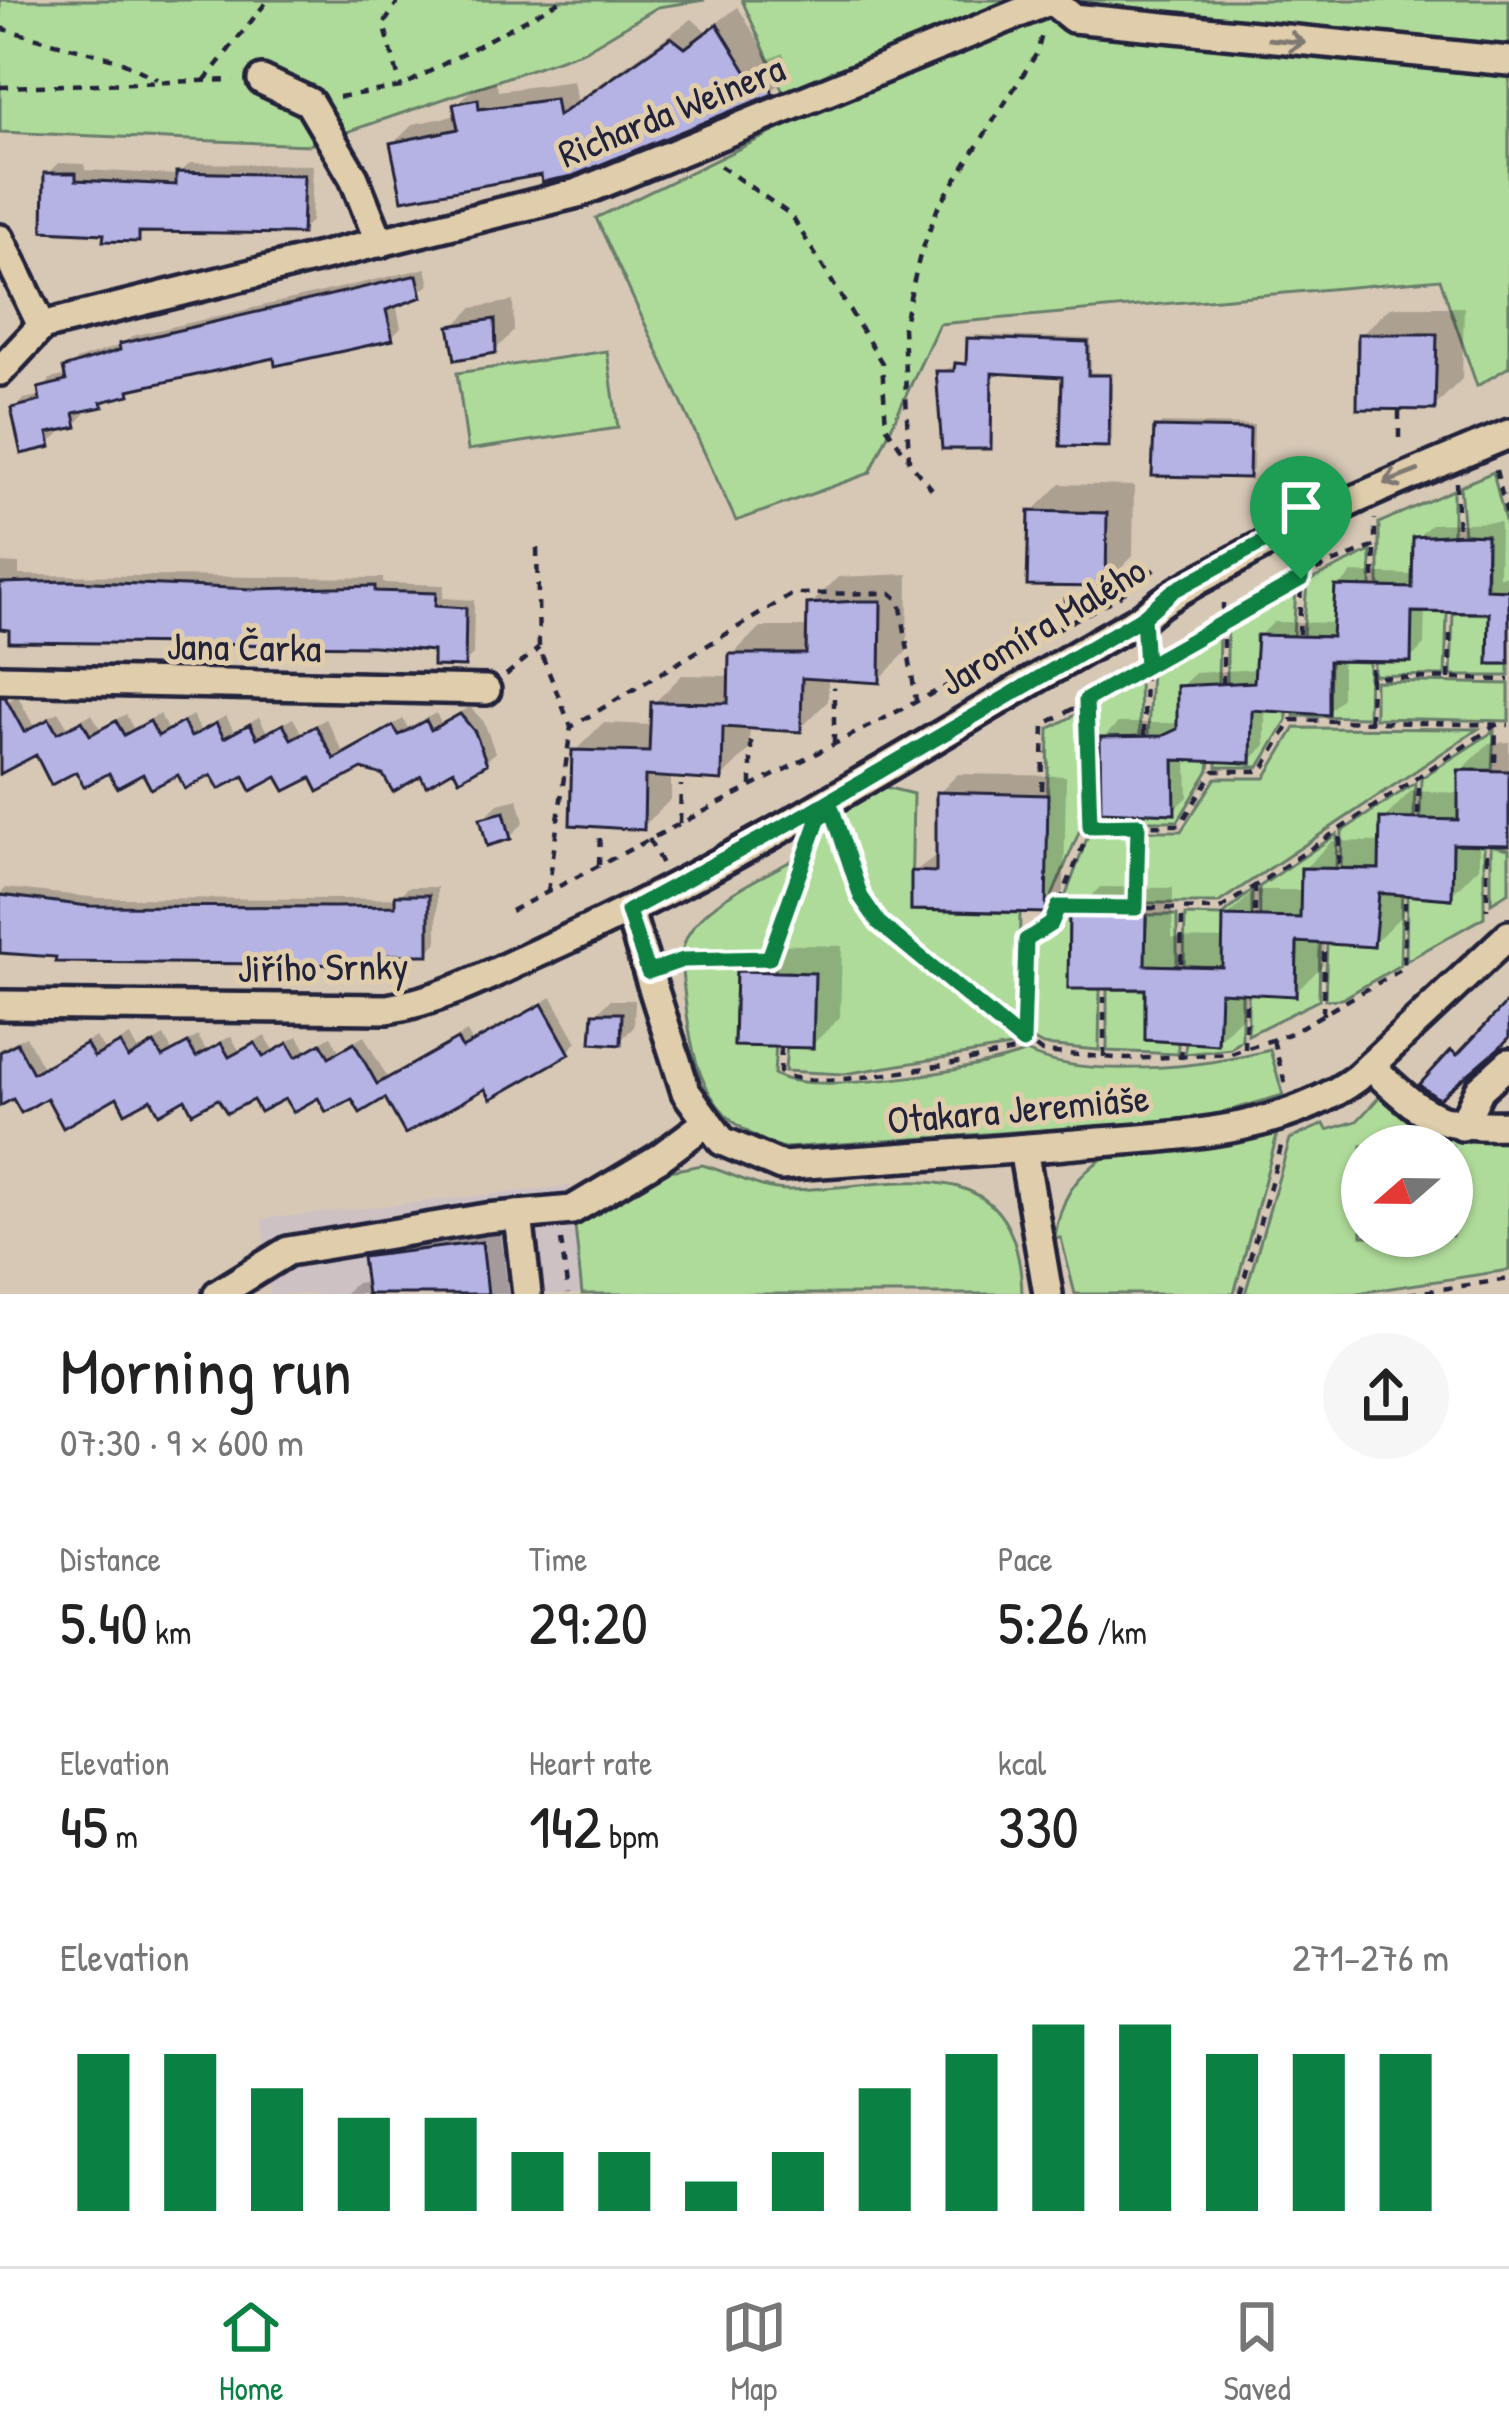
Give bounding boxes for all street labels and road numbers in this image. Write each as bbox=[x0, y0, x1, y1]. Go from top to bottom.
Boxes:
street label: Richarda Weinera bbox=[550, 41, 792, 179]
street label: Jaromíra Malého bbox=[929, 543, 1155, 707]
street label: Jana Čarka bbox=[166, 618, 322, 674]
street label: Jiřího Srnky bbox=[237, 938, 409, 994]
street label: Otakara Jeremiáše bbox=[885, 1070, 1151, 1146]

